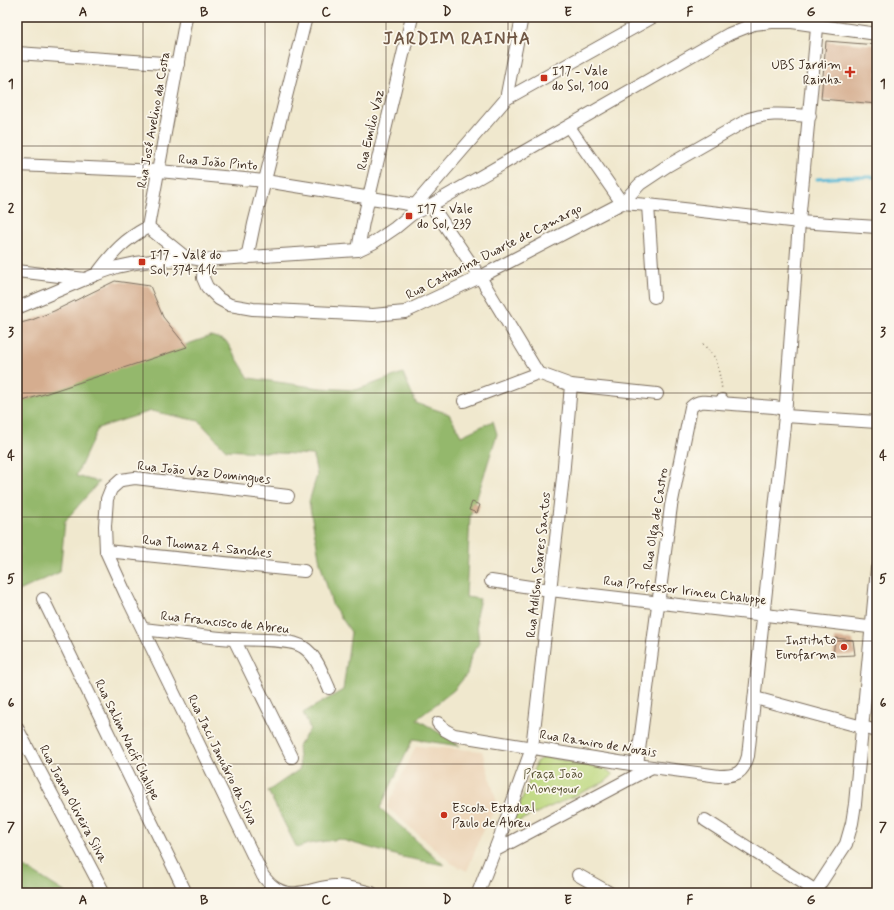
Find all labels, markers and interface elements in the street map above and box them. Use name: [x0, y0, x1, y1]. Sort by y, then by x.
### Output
text: A: [79, 4, 87, 21]
text: B: [200, 4, 209, 21]
text: C: [321, 4, 331, 21]
text: D: [443, 4, 452, 21]
text: E: [564, 4, 572, 21]
text: F: [687, 4, 694, 21]
text: G: [807, 4, 816, 21]
district label: JARDIM RAINHA: [383, 28, 531, 50]
street label: Rua José Avelino da Costa: [134, 50, 174, 190]
place label: UBS Jardim Rainha: [771, 57, 841, 89]
place label: I17 - Vale do Sol, 100: [552, 63, 609, 95]
marker: UBS Jardim Rainha: [844, 66, 856, 78]
marker: I17 - Vale do Sol, 100: [539, 73, 549, 83]
text: 1: [8, 76, 14, 93]
text: 1: [880, 76, 886, 93]
street label: Rua Emilio Vaz: [353, 88, 389, 172]
street label: Rua João Pinto: [178, 151, 258, 175]
text: 2: [8, 200, 15, 217]
street label: Rua Catharina Duarte de Camargo: [403, 200, 585, 304]
text: 2: [880, 200, 887, 217]
place label: I17 - Vale do Sol, 239: [417, 201, 473, 233]
marker: I17 - Vale do Sol, 239: [404, 211, 414, 221]
place label: I17 - Valê do Sol, 374-416: [150, 247, 222, 279]
marker: I17 - Valê do Sol, 374-416: [137, 257, 147, 267]
text: 3: [8, 324, 14, 341]
text: 3: [880, 324, 886, 341]
text: 4: [7, 448, 15, 465]
text: 4: [879, 448, 887, 465]
street label: Rua João Vaz Domingues: [136, 458, 272, 489]
street label: Rua Olga de Castro: [640, 467, 674, 572]
street label: Rua Adilson Soares Santos: [523, 491, 555, 639]
street label: Rua Thomaz A. Sanches: [141, 532, 273, 562]
text: 5: [7, 571, 15, 588]
text: 5: [879, 571, 887, 588]
street label: Rua Professor Irineu Chaluppe: [602, 573, 768, 609]
street label: Rua Francisco de Abreu: [160, 608, 290, 638]
place label: Instituto Eurofarma: [775, 632, 836, 664]
marker: Instituto Eurofarma: [839, 642, 849, 652]
street label: Rua Salim Nacif Chalupe: [90, 677, 164, 803]
street label: Rua Jaci Januário da Silva: [183, 692, 261, 828]
text: 6: [8, 695, 15, 712]
text: 6: [880, 695, 887, 712]
street label: Rua Ramiro de Novais: [538, 726, 658, 762]
street label: Rua Joana Oliveira Silva: [35, 742, 111, 866]
park label: Praça João Moneyour: [523, 766, 583, 798]
place label: Escola Estadual Paulo de Abreu: [452, 800, 535, 832]
marker: Escola Estadual Paulo de Abreu: [439, 810, 449, 820]
text: 7: [7, 819, 15, 836]
text: 7: [879, 819, 887, 836]
text: A: [79, 892, 87, 909]
text: B: [200, 892, 209, 909]
text: C: [321, 892, 331, 909]
text: D: [443, 892, 452, 909]
text: E: [564, 892, 572, 909]
text: F: [687, 892, 694, 909]
text: G: [807, 892, 816, 909]

